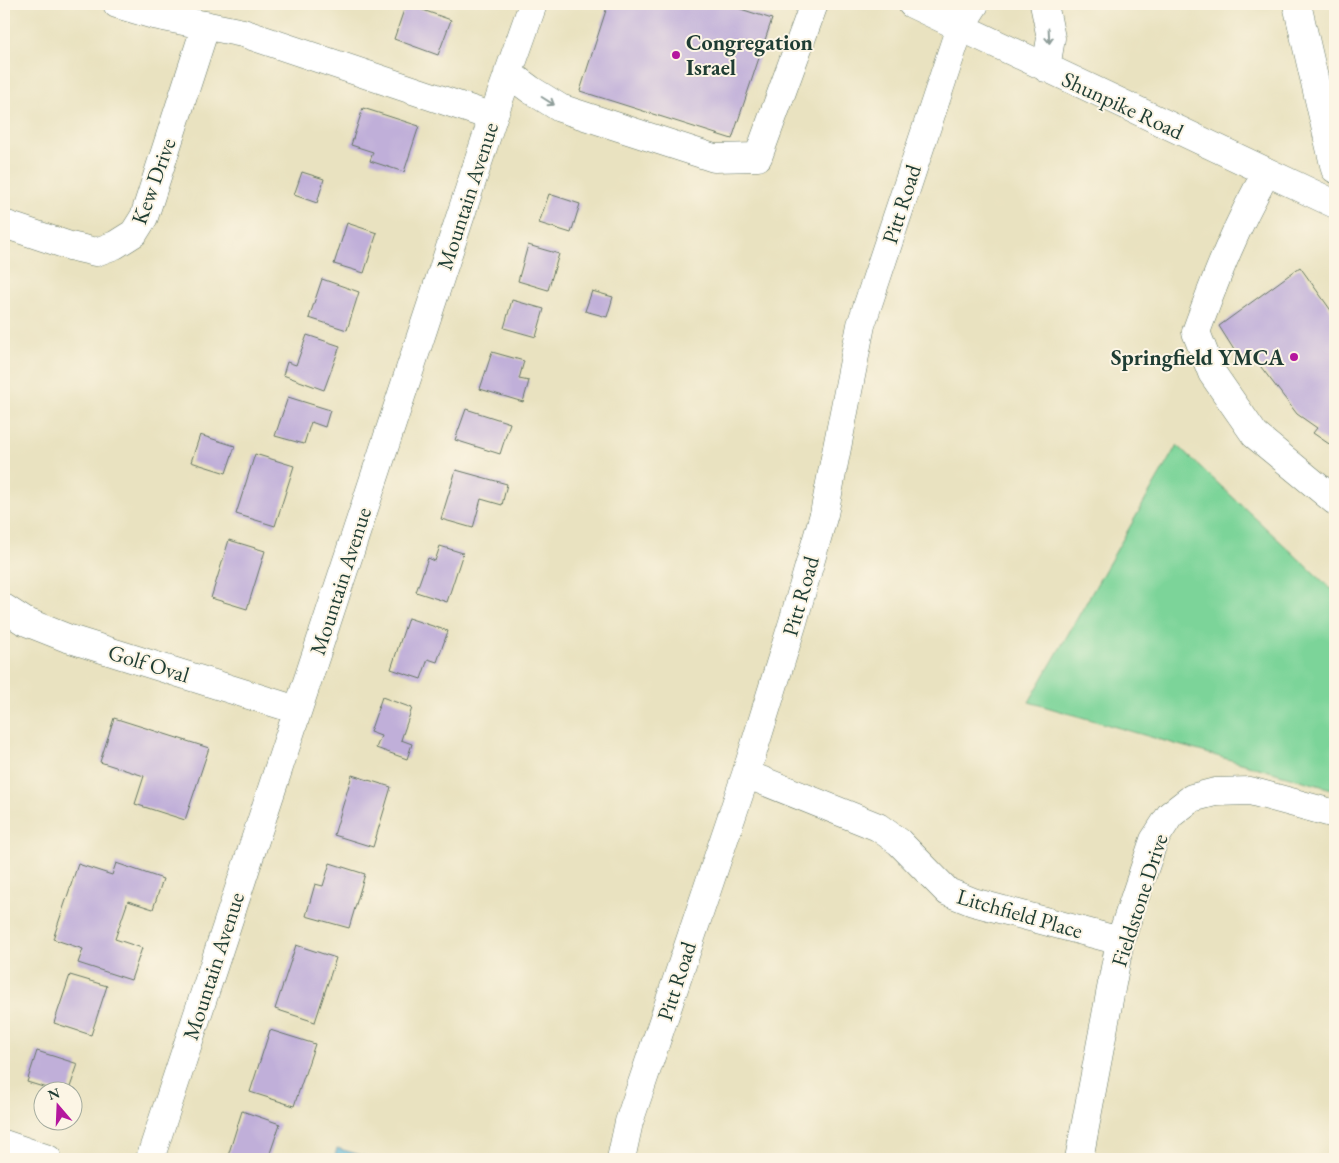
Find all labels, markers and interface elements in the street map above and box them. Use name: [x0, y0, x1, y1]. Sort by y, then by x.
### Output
one-way arrow: [1045, 27, 1054, 43]
place label: Congregation Israel: [686, 28, 814, 82]
marker: Congregation Israel: [670, 49, 682, 61]
street label: Shunpike Road: [1057, 65, 1189, 147]
one-way arrow: [541, 96, 555, 106]
street label: Mountain Avenue: [430, 118, 505, 274]
street label: Kew Drive: [124, 134, 183, 228]
street label: Pitt Road: [875, 160, 928, 248]
place label: Springfield YMCA: [1111, 343, 1284, 372]
marker: Springfield YMCA: [1288, 351, 1300, 363]
street label: Mountain Avenue: [303, 503, 378, 659]
street label: Pitt Road: [775, 552, 826, 639]
street label: Golf Oval: [105, 637, 193, 690]
street label: Fieldstone Drive: [1104, 830, 1175, 970]
street label: Litchfield Place: [954, 882, 1087, 945]
street label: Mountain Avenue: [176, 888, 251, 1044]
street label: Pitt Road: [650, 937, 703, 1025]
north arrow: [32, 1080, 82, 1130]
text: N: [45, 1083, 63, 1104]

